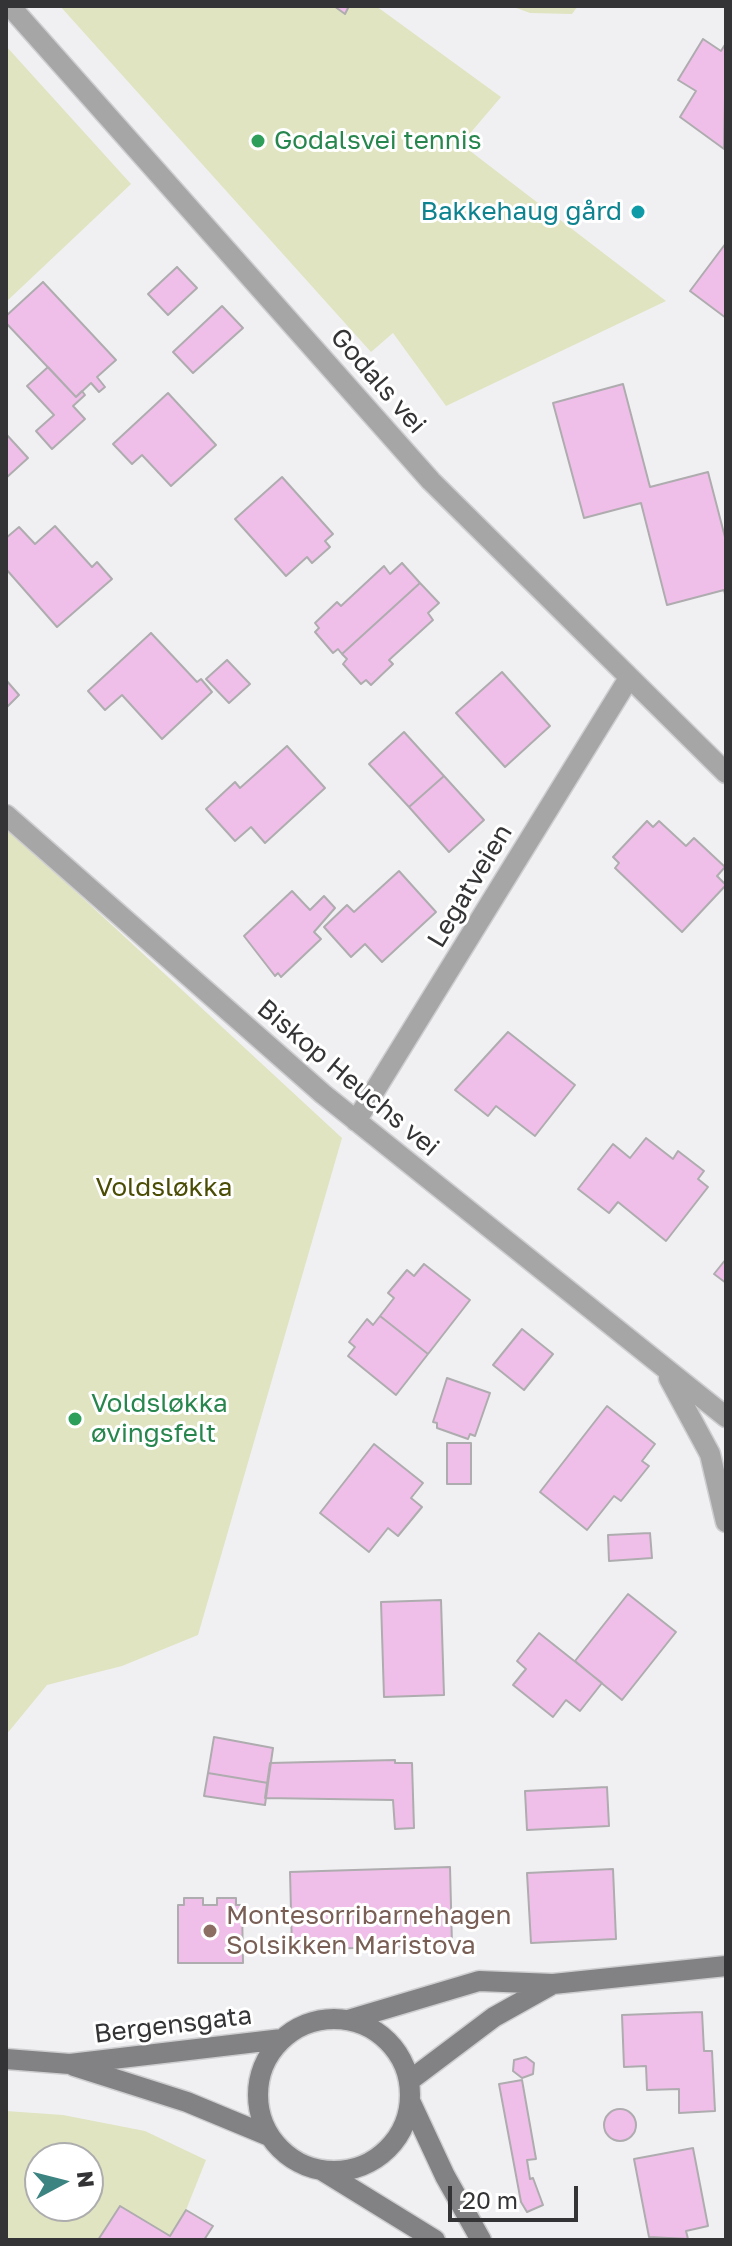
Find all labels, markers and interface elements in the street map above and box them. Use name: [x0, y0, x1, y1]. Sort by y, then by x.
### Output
place label: Godalsvei tennis: [274, 125, 482, 157]
marker: Godalsvei tennis: [249, 132, 267, 150]
place label: Bakkehaug gård: [421, 196, 622, 228]
marker: Bakkehaug gård: [629, 203, 647, 221]
street label: Godals vei: [324, 322, 432, 440]
street label: Legatveien: [421, 819, 519, 953]
street label: Biskop Heuchs vei: [251, 993, 445, 1163]
park label: Voldsløkka: [96, 1172, 232, 1204]
place label: Voldsløkka øvingsfelt: [91, 1388, 228, 1450]
marker: Voldsløkka øvingsfelt: [66, 1410, 84, 1428]
place label: Montesorribarnehagen Solsikken Maristova: [226, 1900, 511, 1962]
marker: Montesorribarnehagen Solsikken Maristova: [201, 1922, 219, 1940]
street label: Bergensgata: [92, 2000, 254, 2050]
north arrow: [24, 2142, 104, 2222]
text: N: [72, 2169, 101, 2189]
scale bar: [452, 2170, 582, 2220]
text: 20 m: [462, 2185, 518, 2214]

